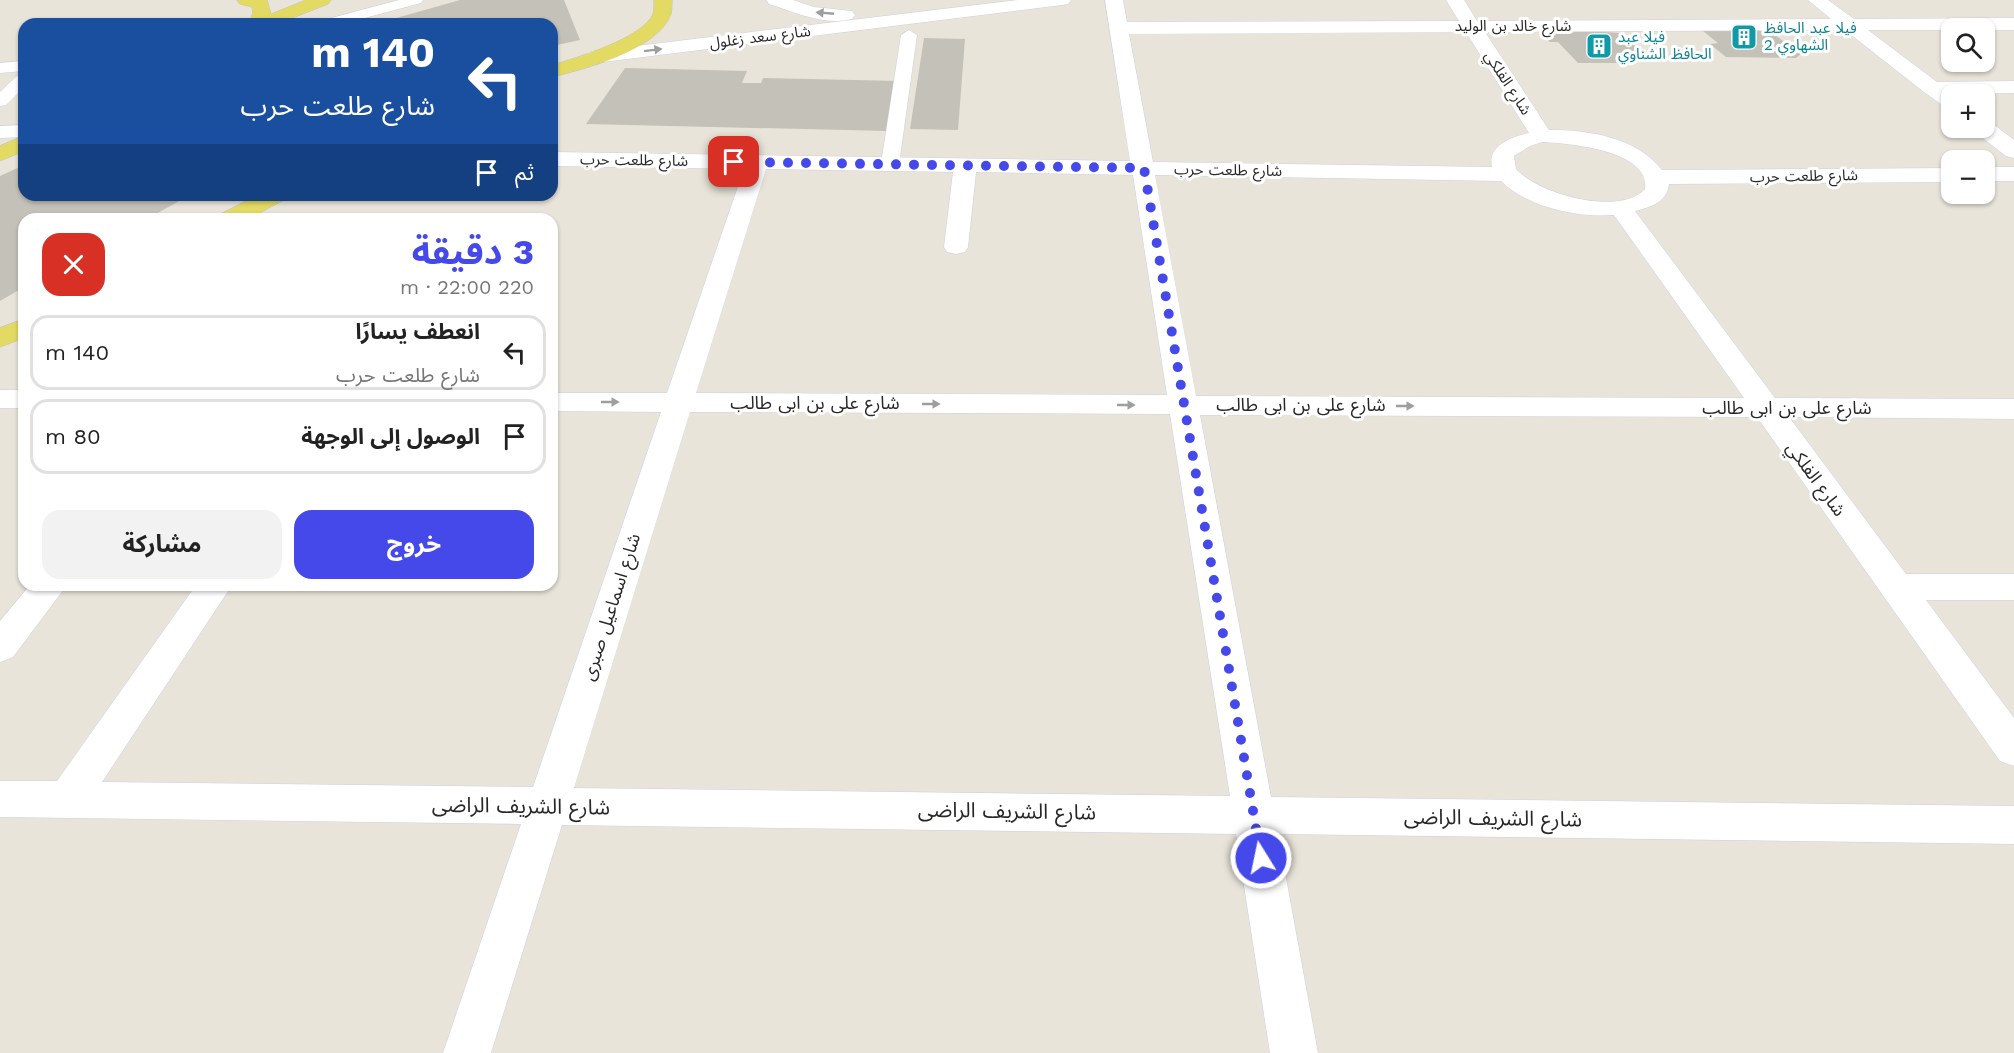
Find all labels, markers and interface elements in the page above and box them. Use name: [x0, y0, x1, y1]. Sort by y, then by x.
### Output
one-way arrow: [816, 8, 835, 18]
street label: شارع خالد بن الوليد: [1455, 17, 1572, 38]
map controls: [1941, 18, 1995, 204]
button: search: [1941, 18, 1995, 72]
place label: فيلا عبد الحافظ الشهاوي 2: [1764, 19, 1857, 56]
street label: شارع سعد زغلول: [708, 22, 812, 55]
building icon: فيلا عبد الحافظ الشهاوي 2: [1729, 22, 1759, 52]
text: 140 m: [311, 28, 435, 77]
place label: فيلا عبد الحافظ الشناوي: [1618, 28, 1712, 65]
building icon: فيلا عبد الحافظ الشناوي: [1584, 31, 1614, 61]
icon: left: [456, 42, 534, 120]
one-way arrow: [643, 46, 662, 55]
street label: شارع الفلكي: [1478, 48, 1535, 120]
button: +: [1941, 84, 1995, 138]
text: شارع طلعت حرب: [241, 90, 435, 122]
pin: [708, 136, 759, 187]
icon: arrive: [717, 145, 750, 178]
street label: شارع طلعت حرب: [580, 150, 688, 173]
button: −: [1941, 150, 1995, 204]
icon: arrive: [470, 156, 503, 189]
text: ثم: [515, 160, 534, 185]
street label: شارع طلعت حرب: [1174, 160, 1282, 183]
street label: شارع طلعت حرب: [1750, 166, 1858, 189]
text: 3 دقيقة: [412, 231, 534, 273]
button: close: [42, 233, 105, 296]
text: 220 m · 22:00: [400, 275, 534, 299]
text: انعطف يسارًا: [356, 319, 480, 344]
icon: left: [498, 336, 531, 369]
text: 140 m: [45, 340, 109, 365]
text: شارع طلعت حرب: [336, 363, 480, 387]
street label: شارع على بن ابى طالب: [730, 392, 900, 417]
street label: شارع على بن ابى طالب: [1216, 394, 1386, 419]
one-way arrow: [601, 397, 620, 407]
street label: شارع على بن ابى طالب: [1702, 397, 1872, 422]
one-way arrow: [922, 399, 941, 409]
one-way arrow: [1117, 400, 1136, 409]
one-way arrow: [1396, 401, 1415, 411]
icon: arrive: [498, 420, 531, 453]
text: 80 m: [45, 424, 101, 449]
text: الوصول إلى الوجهة: [301, 424, 480, 449]
street label: شارع الفلكي: [1779, 437, 1850, 522]
button: مشاركة: [42, 510, 282, 579]
button: خروج: [294, 510, 534, 579]
street label: شارع اسماعيل صبرى: [577, 531, 648, 684]
street label: شارع الشريف الراضى: [432, 791, 610, 823]
street label: شارع الشريف الراضى: [918, 796, 1096, 828]
street label: شارع الشريف الراضى: [1404, 803, 1582, 835]
position arrow: [1229, 826, 1293, 890]

